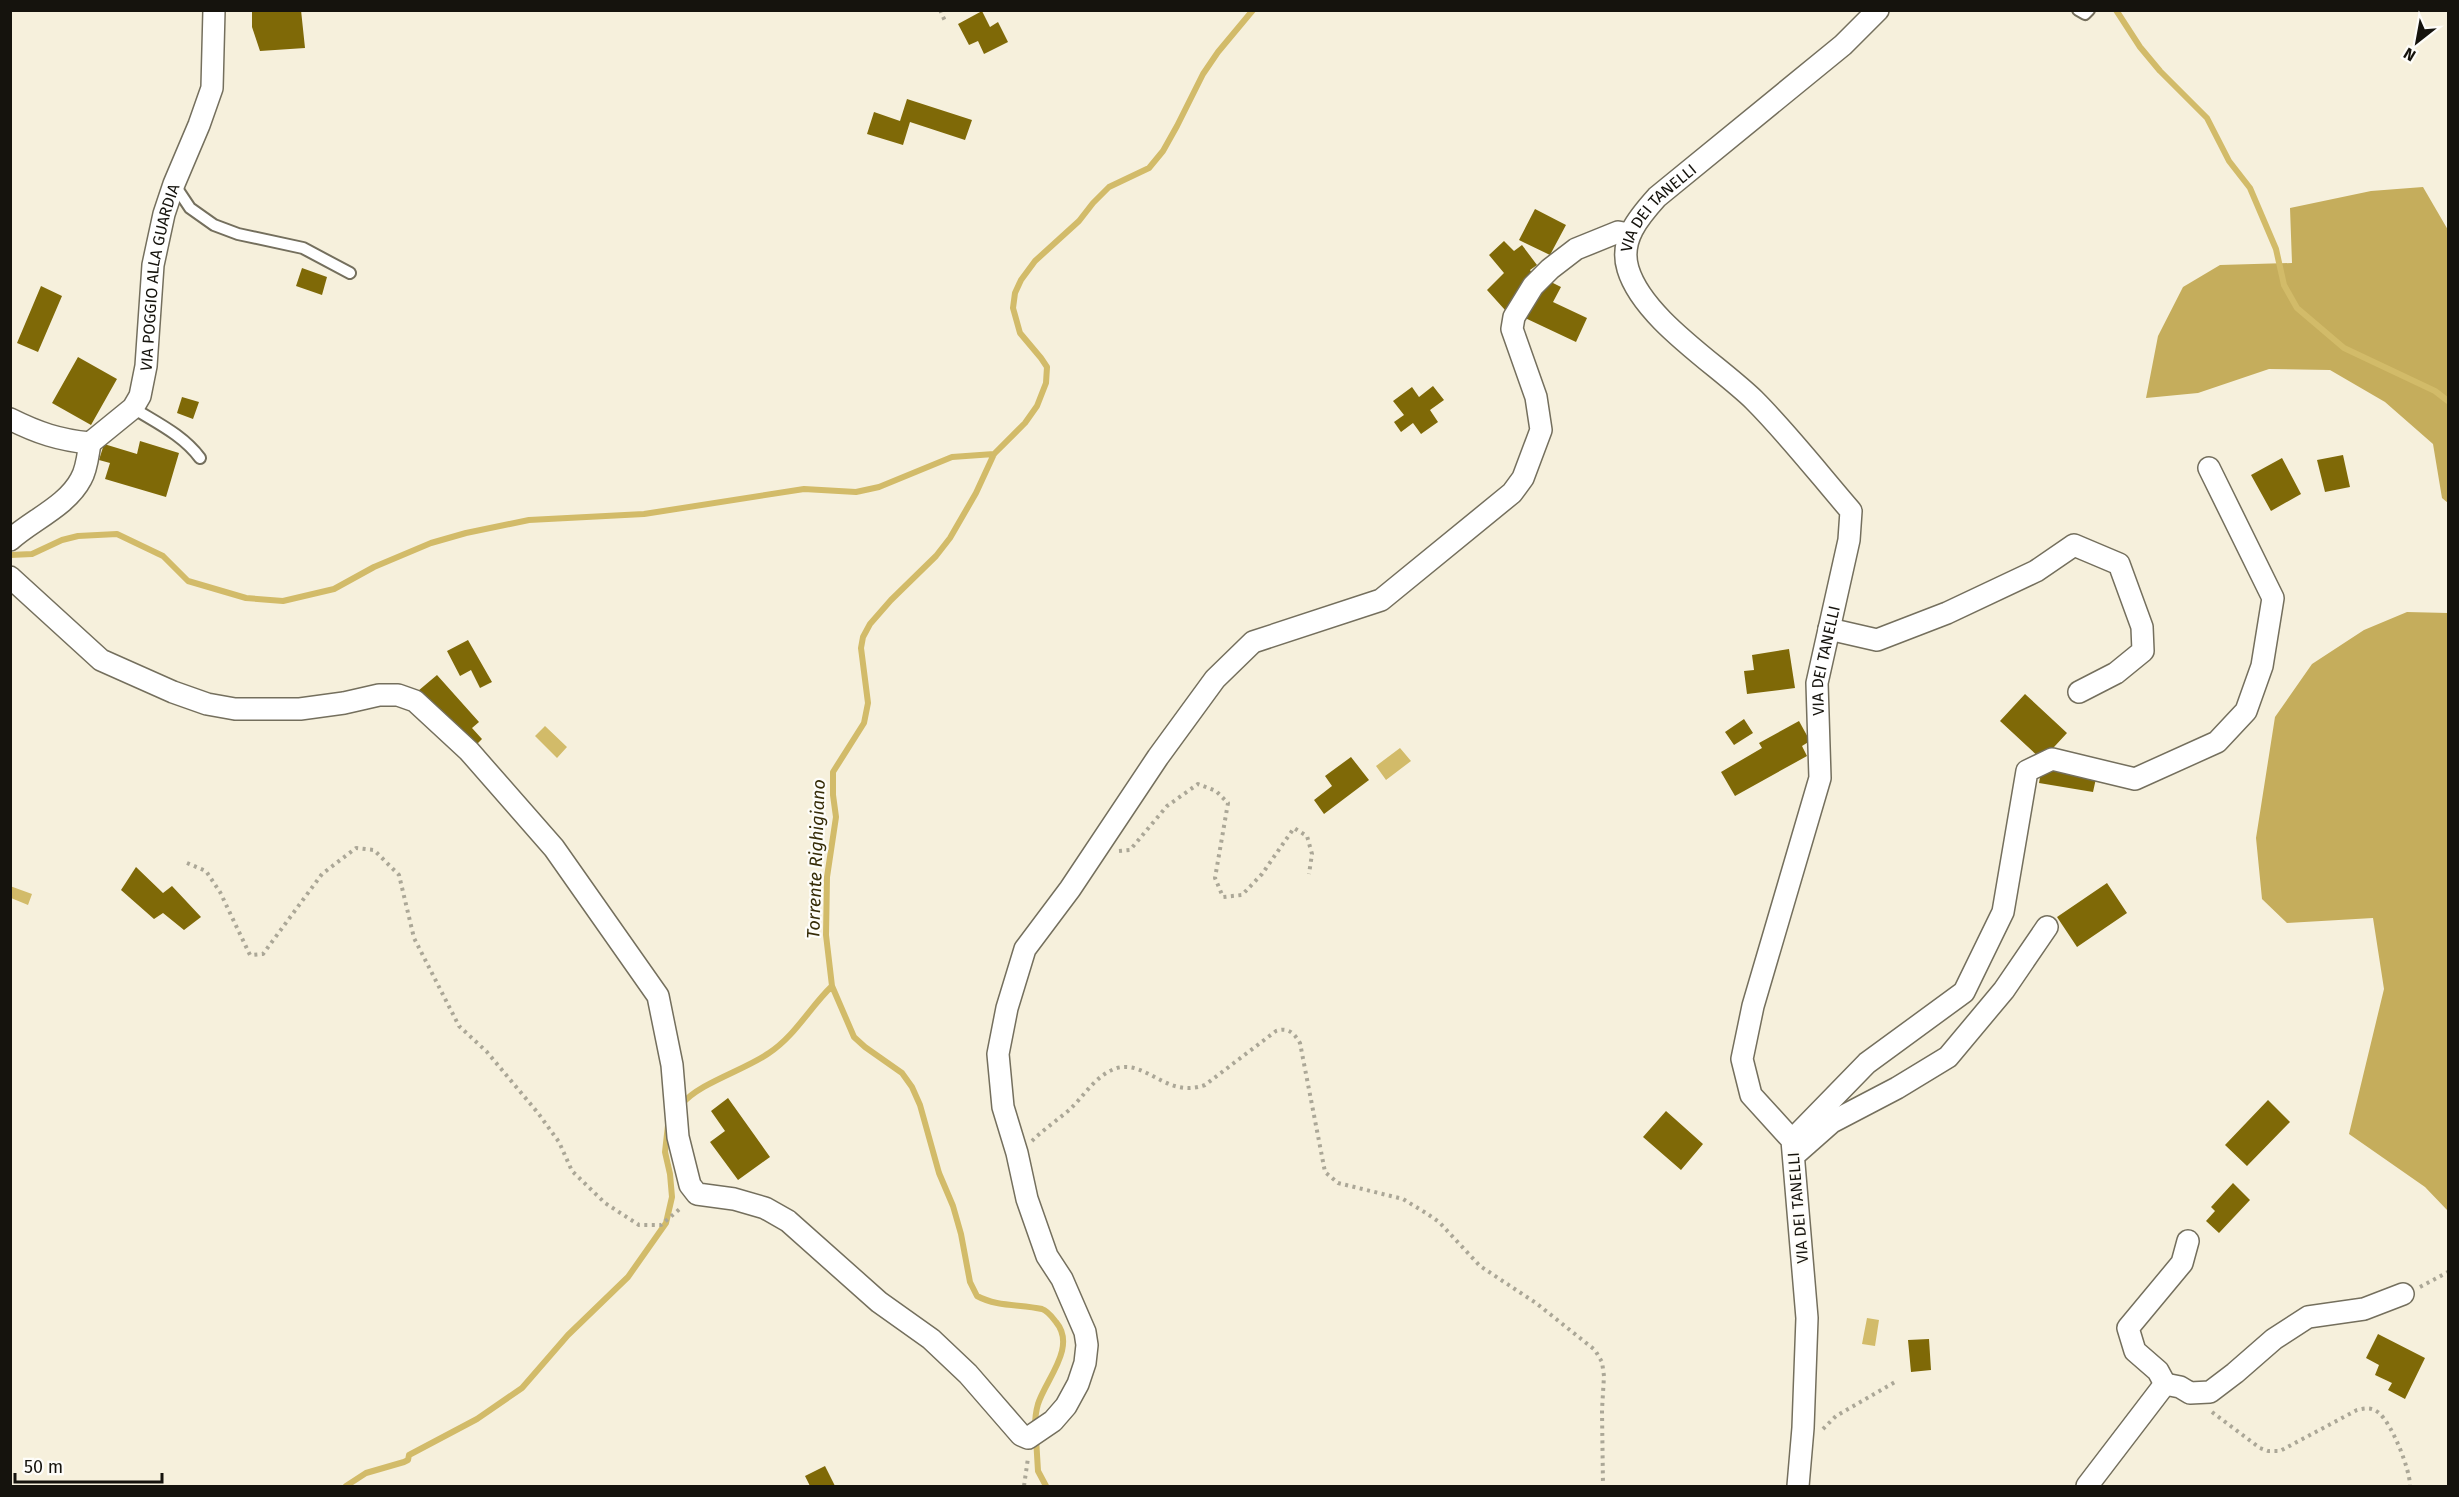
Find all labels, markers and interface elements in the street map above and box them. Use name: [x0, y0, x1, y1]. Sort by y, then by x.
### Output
north arrow: [2387, 12, 2447, 72]
text: N: [2400, 44, 2419, 65]
street label: VIA DEI TANELLI: [1616, 160, 1700, 253]
street label: VIA POGGIO ALLA GUARDIA: [136, 180, 183, 373]
street label: VIA DEI TANELLI: [1807, 604, 1844, 716]
water label: Torrente Righigiano: [802, 779, 830, 939]
street label: VIA DEI TANELLI: [1784, 1152, 1812, 1264]
scale bar: [15, 1446, 162, 1484]
text: 50 m: [24, 1456, 63, 1478]

